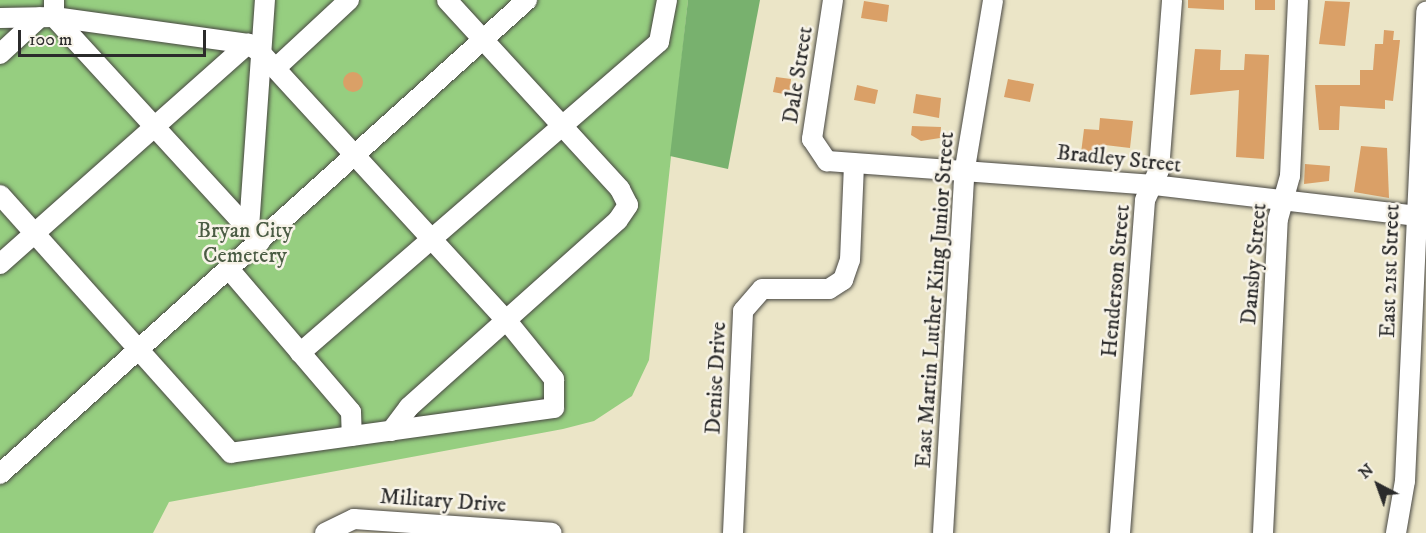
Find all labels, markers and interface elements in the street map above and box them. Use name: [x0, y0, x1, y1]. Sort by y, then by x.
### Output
scale bar: [21, 18, 208, 56]
street label: Dale Street: [777, 24, 819, 126]
text: 100 m: [29, 29, 72, 51]
street label: East Martin Luther King Junior Street: [910, 131, 960, 469]
street label: Bradley Street: [1055, 139, 1183, 179]
street label: Dansby Street: [1236, 202, 1272, 326]
street label: Henderson Street: [1096, 204, 1136, 358]
street label: East 21st Street: [1374, 204, 1406, 338]
park label: Bryan City Cemetery: [197, 217, 293, 268]
street label: Denise Drive: [700, 321, 732, 435]
north arrow: [1348, 455, 1408, 515]
text: N: [1355, 460, 1378, 483]
street label: Military Drive: [379, 483, 507, 519]

